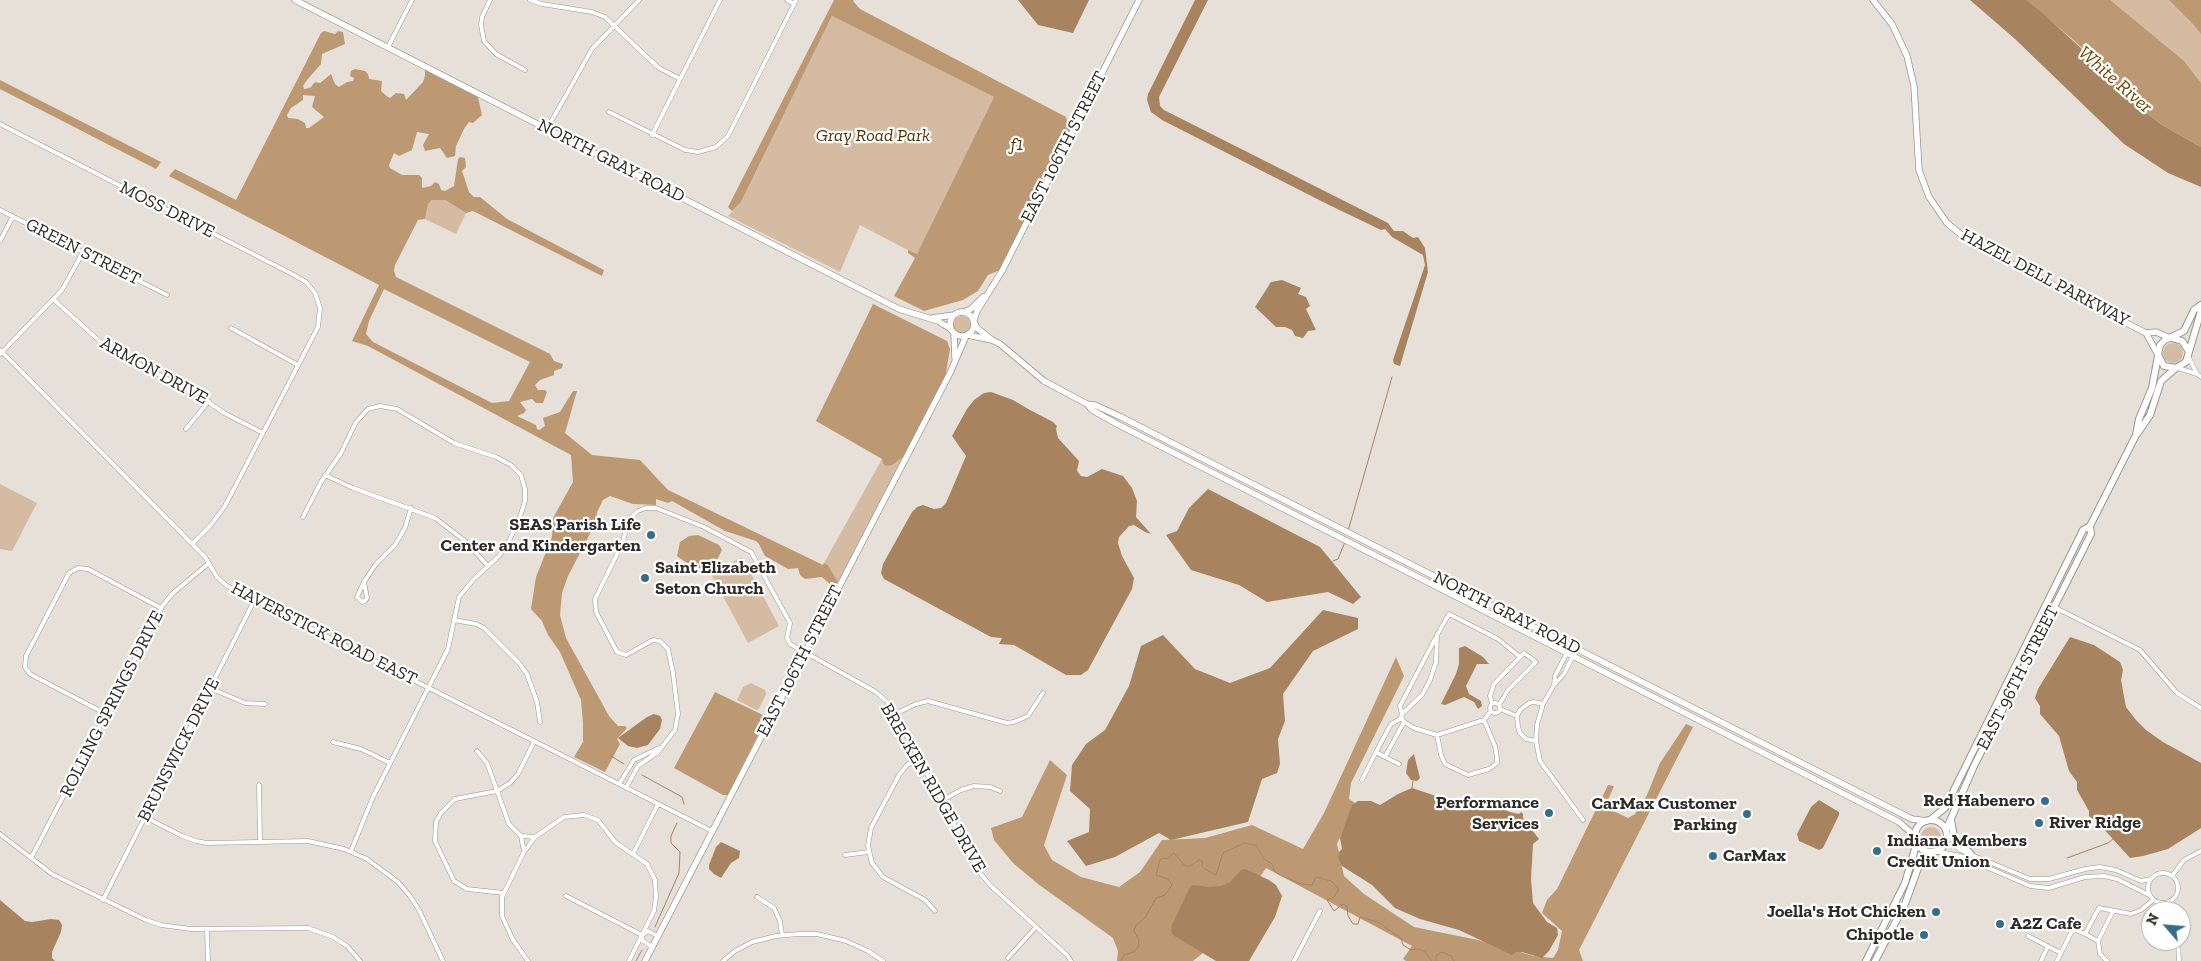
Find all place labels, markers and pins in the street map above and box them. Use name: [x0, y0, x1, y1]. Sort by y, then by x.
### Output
place label: SEAS Parish Life Center and Kindergarten: [441, 514, 641, 556]
marker: SEAS Parish Life Center and Kindergarten: [645, 529, 657, 541]
place label: Saint Elizabeth Seton Church: [655, 557, 776, 600]
marker: Saint Elizabeth Seton Church: [639, 572, 651, 584]
place label: Red Habenero: [1923, 790, 2035, 812]
place label: Performance Services: [1436, 792, 1539, 834]
place label: CarMax Customer Parking: [1591, 793, 1737, 836]
marker: Red Habenero: [2039, 795, 2051, 807]
marker: Performance Services: [1543, 807, 1555, 819]
marker: CarMax Customer Parking: [1741, 808, 1753, 820]
place label: River Ridge: [2049, 812, 2141, 834]
marker: River Ridge: [2033, 817, 2045, 829]
place label: Indiana Members Credit Union: [1887, 830, 2027, 872]
place label: CarMax: [1723, 845, 1786, 867]
marker: Indiana Members Credit Union: [1871, 845, 1883, 857]
marker: CarMax: [1707, 850, 1719, 862]
place label: Joella's Hot Chicken: [1767, 901, 1926, 923]
marker: Joella's Hot Chicken: [1930, 906, 1942, 918]
place label: A2Z Cafe: [2010, 913, 2081, 935]
marker: A2Z Cafe: [1994, 918, 2006, 930]
place label: Chipotle: [1846, 924, 1914, 946]
marker: Chipotle: [1918, 929, 1930, 941]

